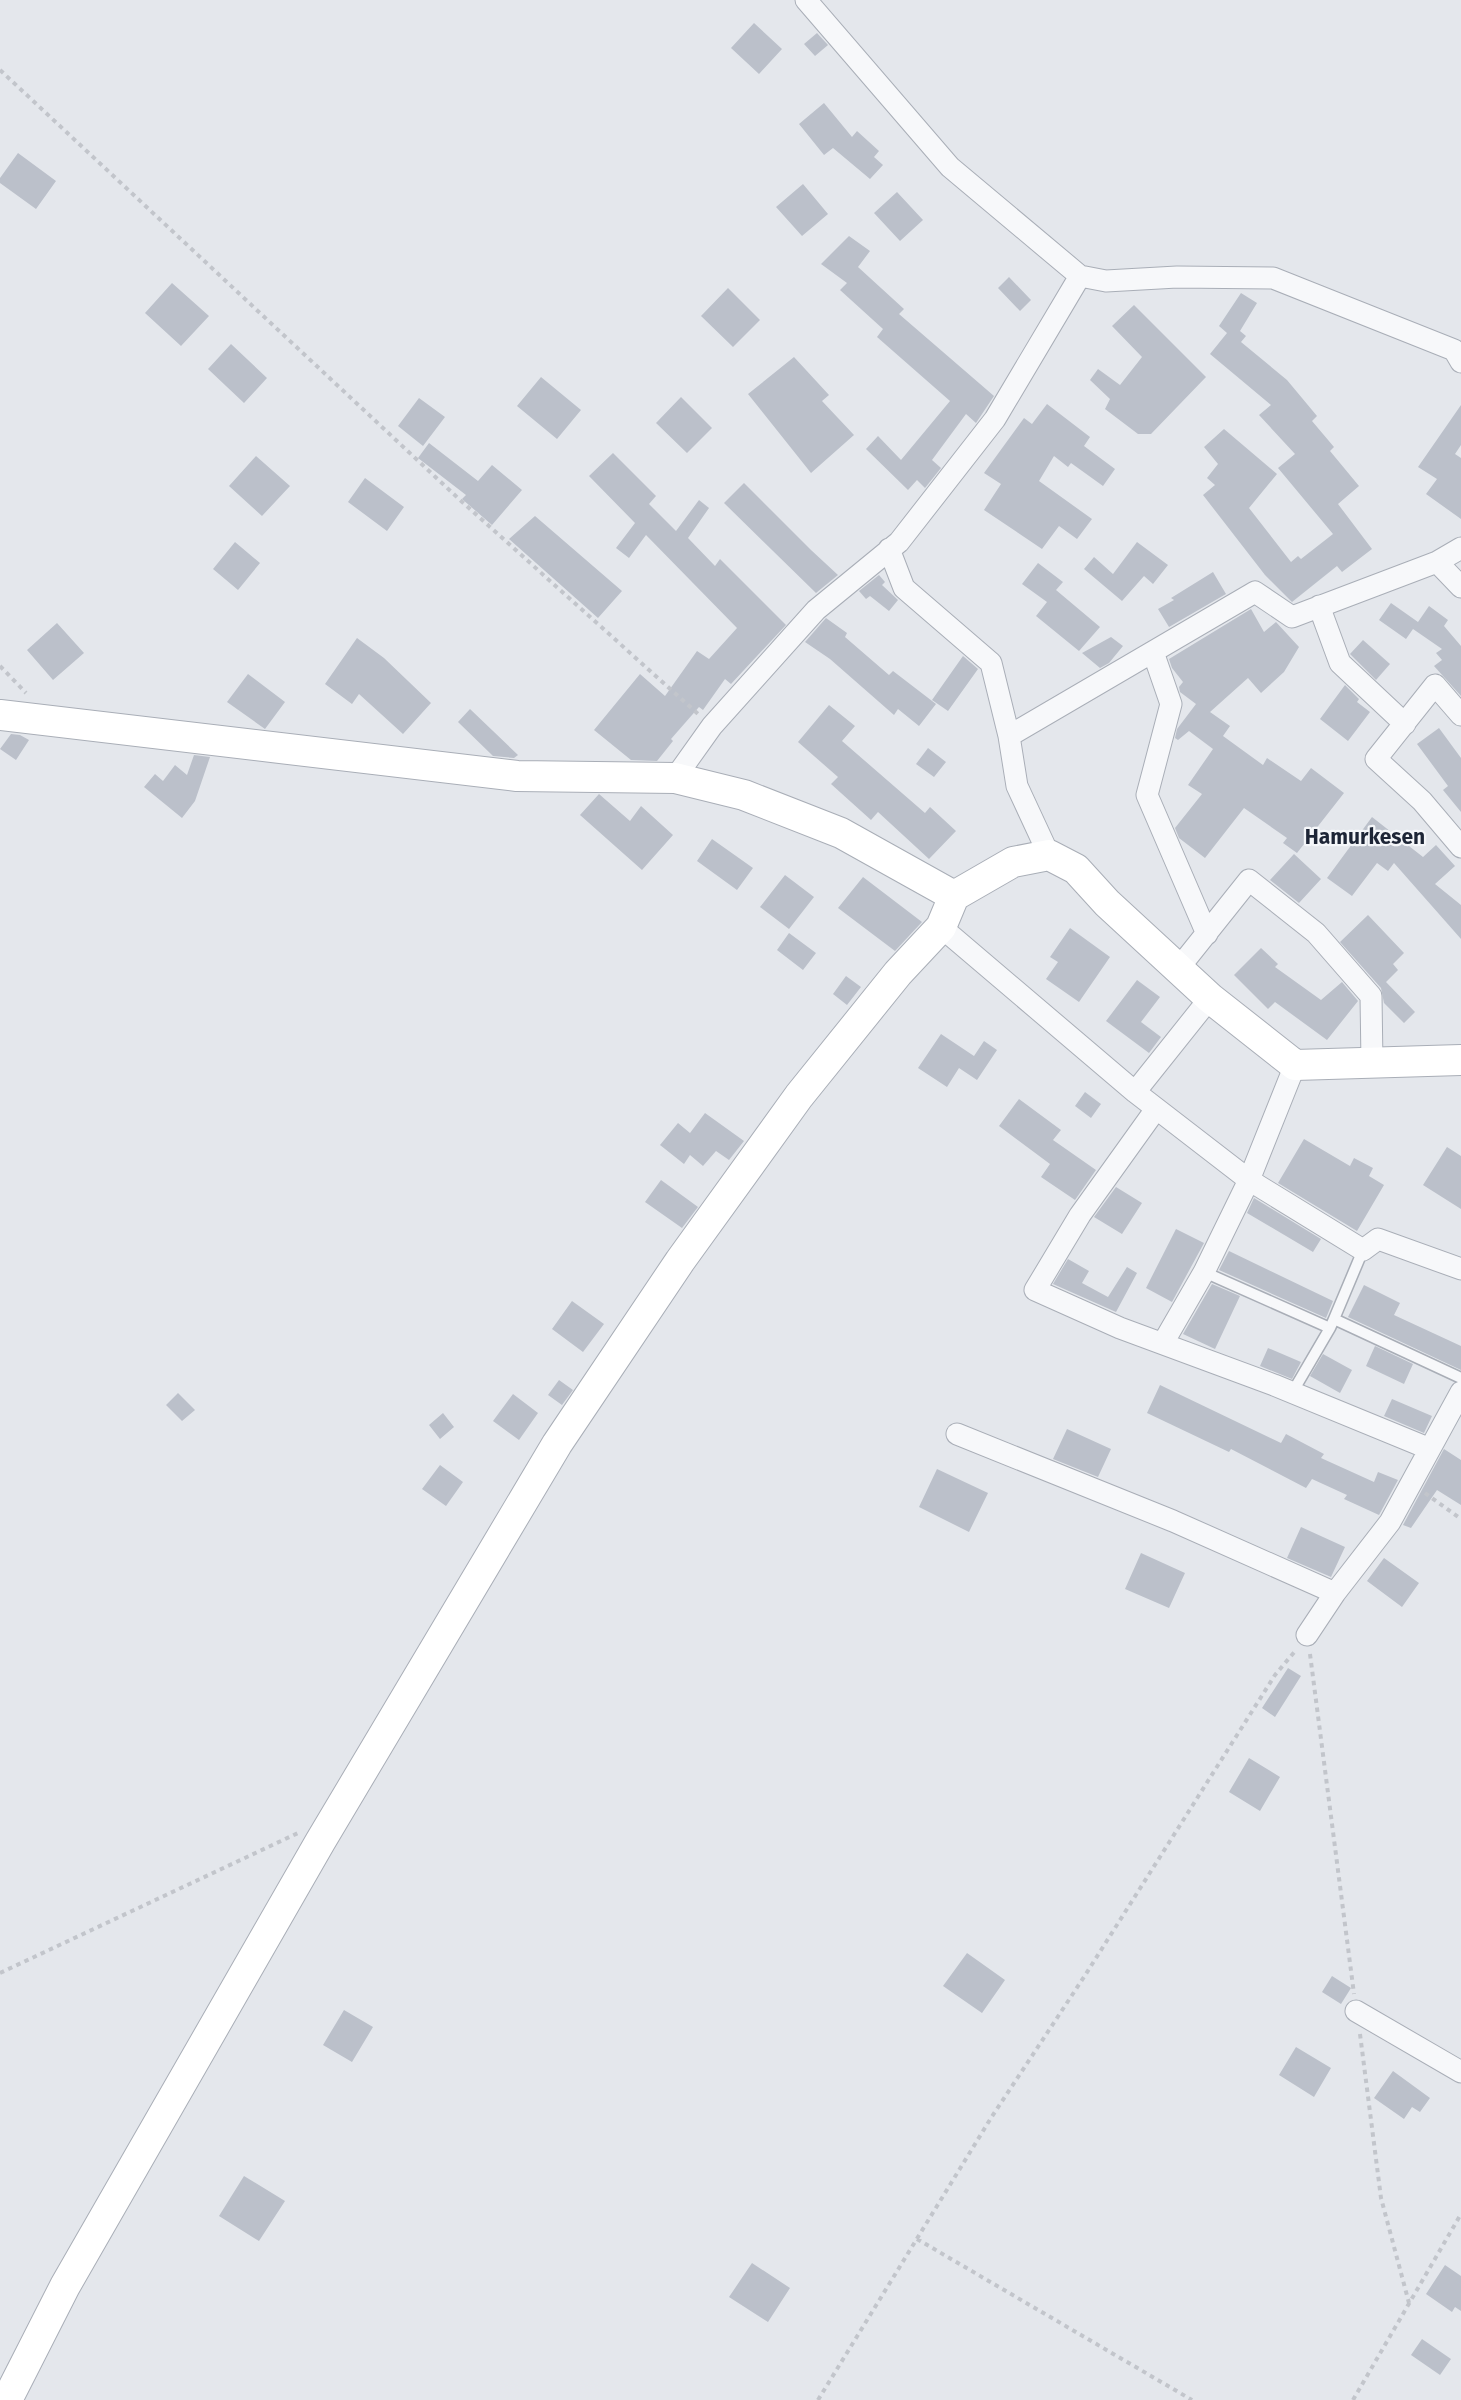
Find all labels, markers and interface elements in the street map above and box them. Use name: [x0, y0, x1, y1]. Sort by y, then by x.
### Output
district label: Hamurkesen: [1305, 824, 1425, 850]

